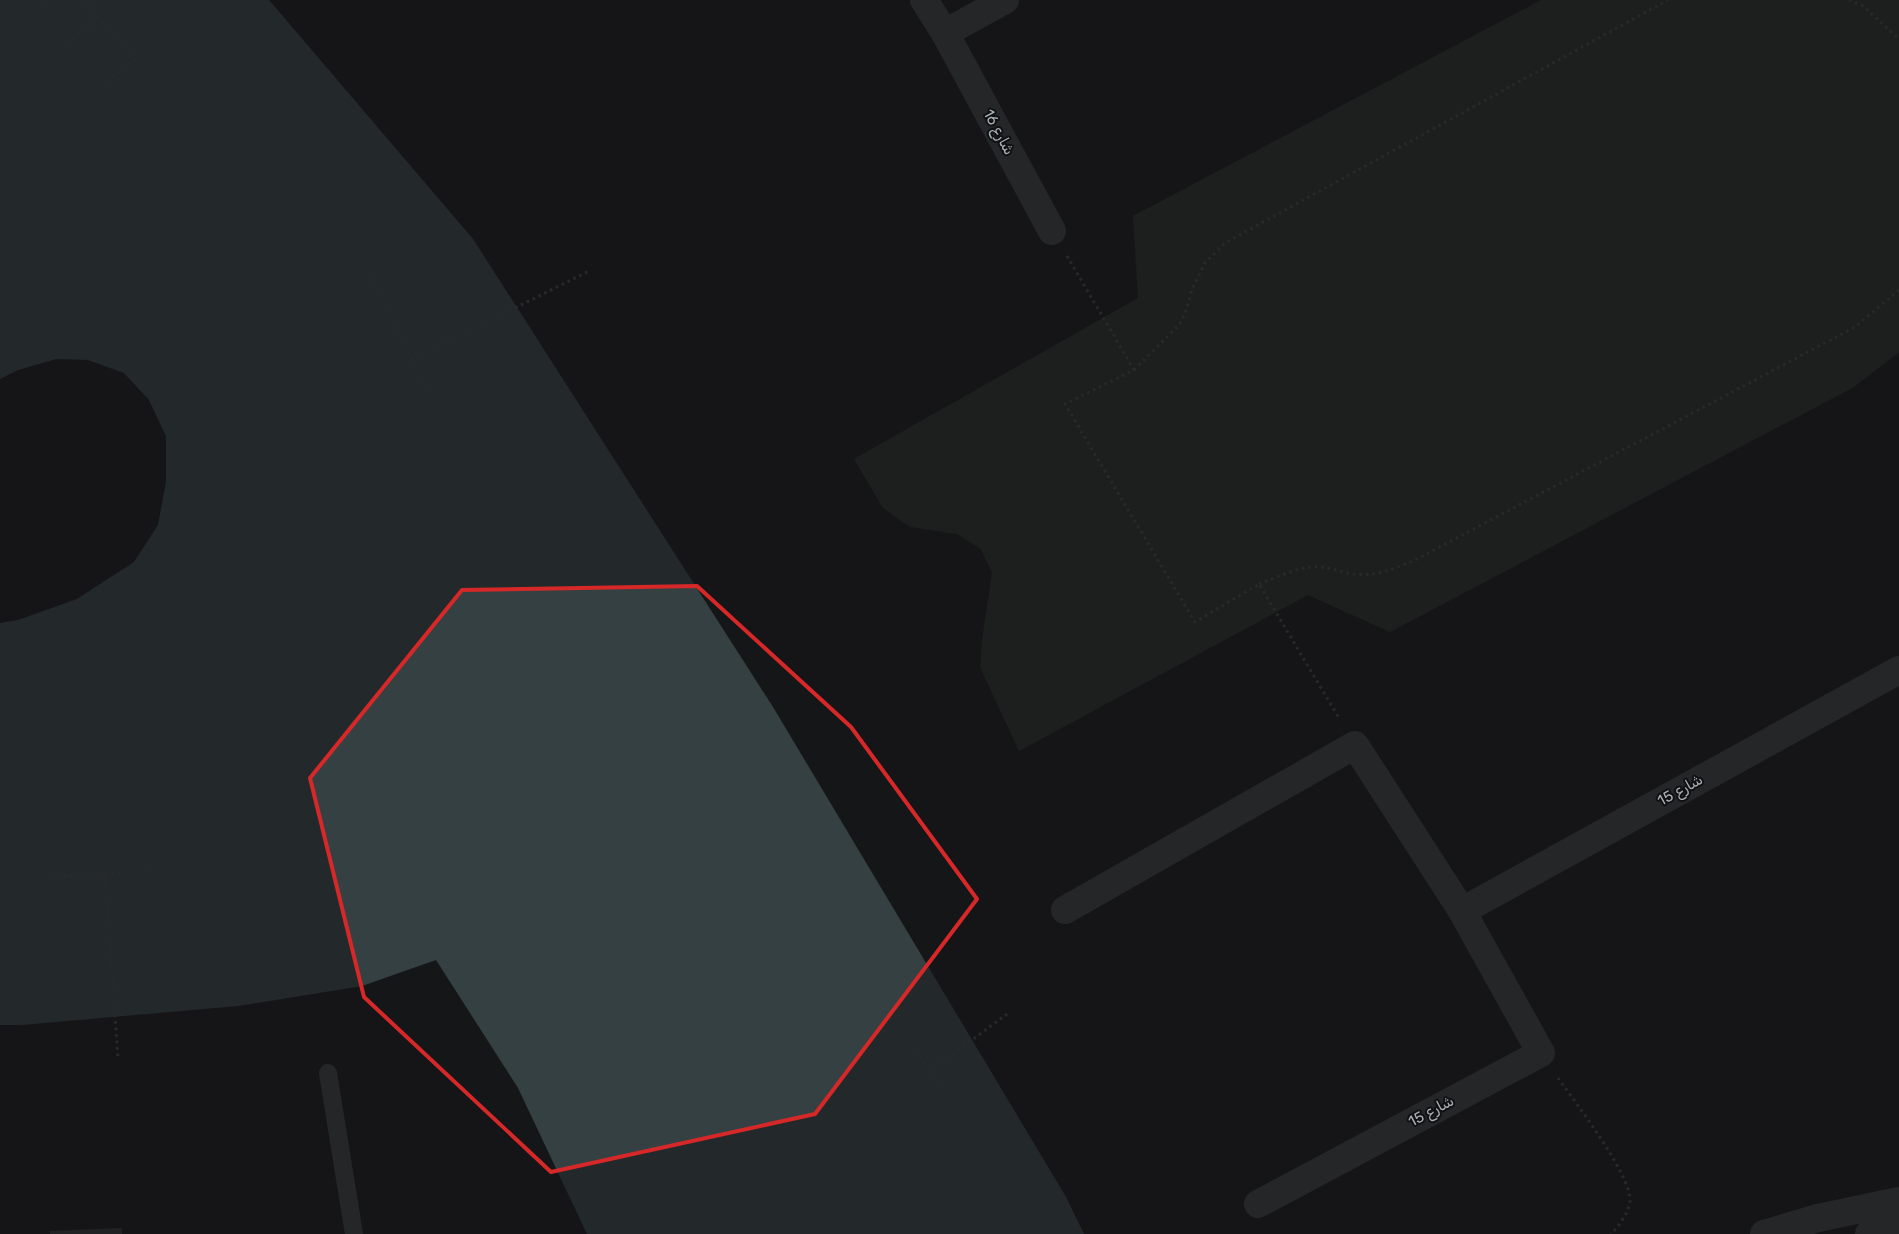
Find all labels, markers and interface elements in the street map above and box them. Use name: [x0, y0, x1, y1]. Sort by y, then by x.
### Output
street label: شارع 16: [978, 106, 1018, 159]
street label: شارع 15: [1654, 770, 1707, 811]
street label: شارع 15: [1405, 1092, 1458, 1132]

